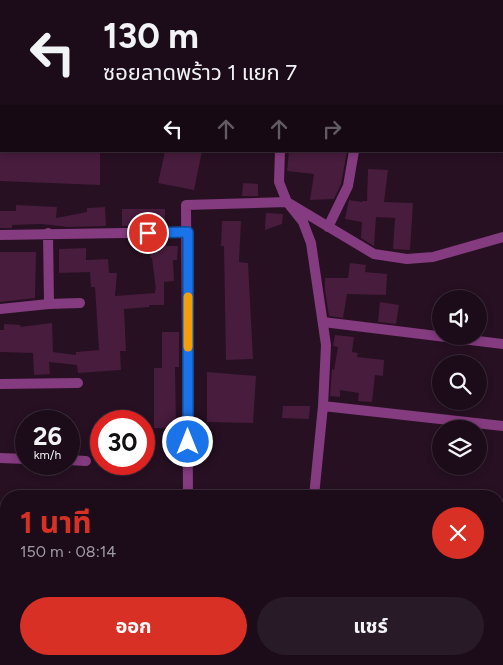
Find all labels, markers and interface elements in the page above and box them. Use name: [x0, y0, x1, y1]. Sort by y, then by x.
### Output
text: 130 m: [103, 15, 199, 57]
icon: left: [20, 20, 85, 85]
text: ซอยลาดพร้าว 1 แยก 7: [103, 59, 297, 86]
icon: left: [159, 115, 187, 143]
icon: ahead: [212, 115, 240, 143]
icon: ahead: [265, 115, 293, 143]
icon: right: [318, 115, 346, 143]
pin: [127, 212, 169, 254]
icon: arrive: [134, 219, 162, 247]
map controls: [432, 290, 487, 475]
button: sound: [432, 290, 487, 345]
button: search: [432, 355, 487, 410]
speed limit sign: 30: [90, 410, 155, 475]
position arrow: [161, 415, 213, 467]
button: layers: [432, 420, 487, 475]
text: 26: [33, 421, 62, 451]
text: km/h: [34, 448, 61, 462]
text: 1 นาที: [20, 504, 92, 541]
button: close: [432, 507, 484, 559]
text: 150 m · 08:14: [20, 542, 116, 561]
button: ออก: [20, 597, 247, 655]
button: แชร์: [257, 597, 484, 655]

